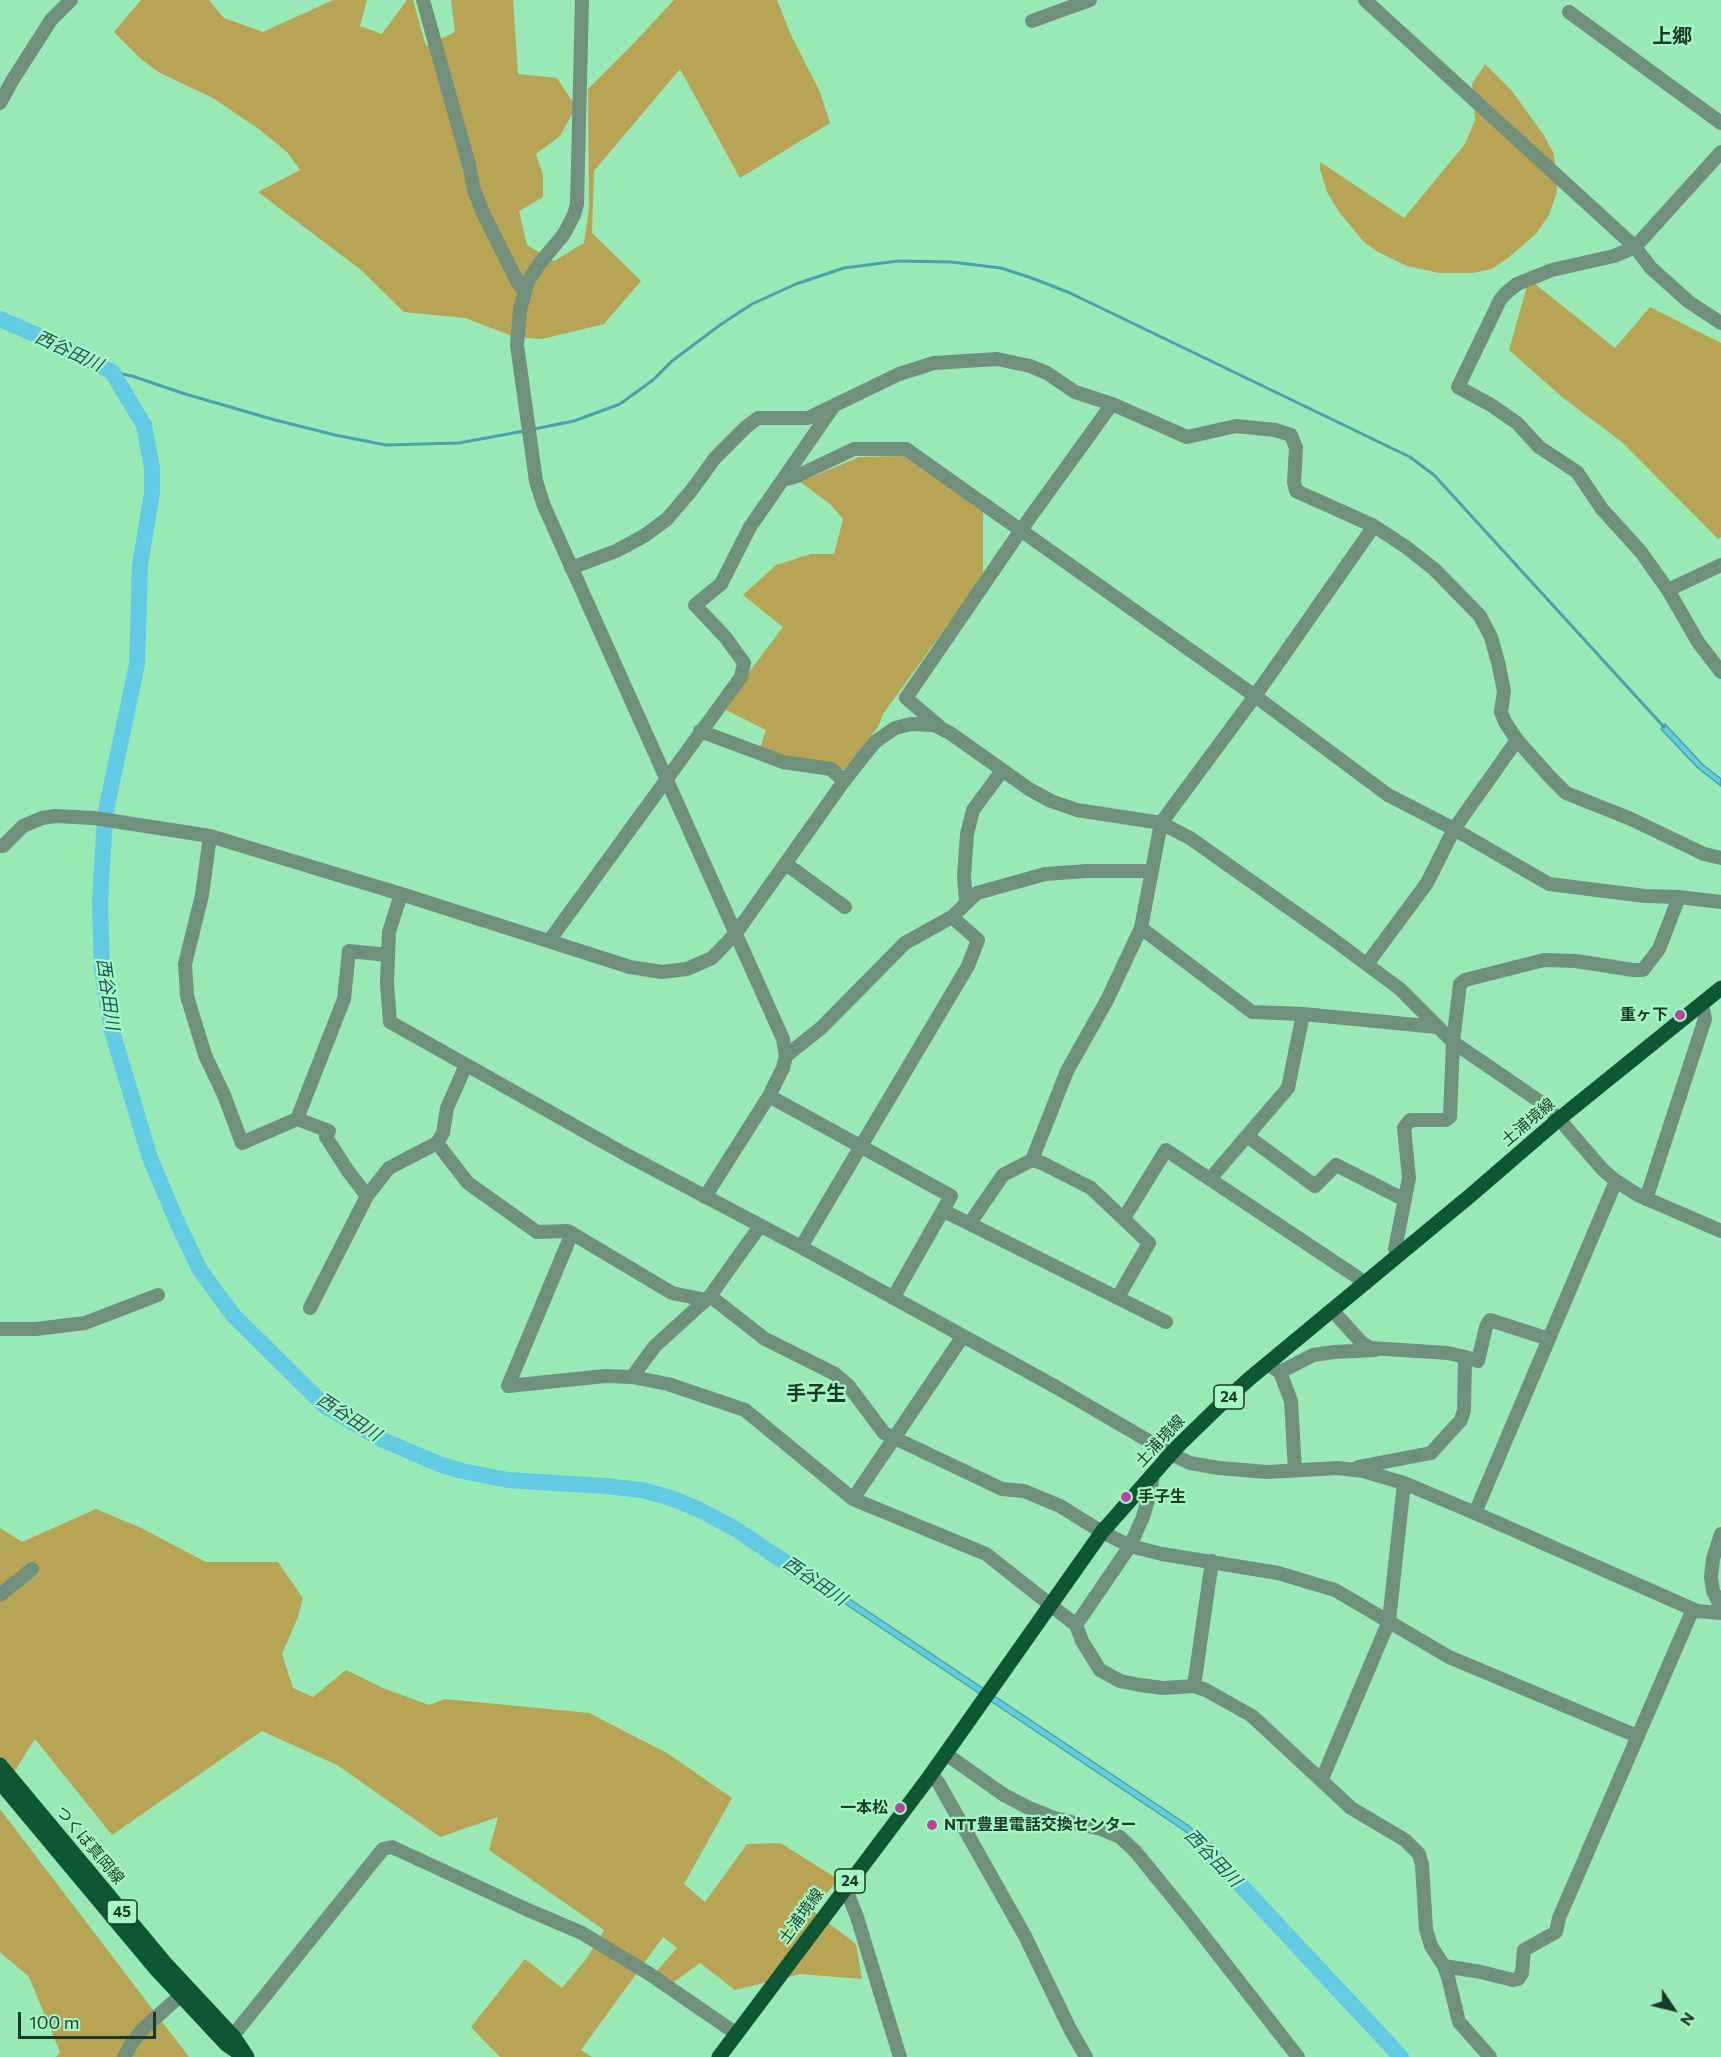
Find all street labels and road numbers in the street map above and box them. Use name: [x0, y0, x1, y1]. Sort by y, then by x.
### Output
street label: 土浦境線: [1497, 1094, 1559, 1150]
road number: 24: [1214, 1385, 1244, 1409]
street label: 土浦境線: [1131, 1411, 1189, 1471]
street label: つくば真岡線: [52, 1802, 128, 1888]
road number: 24: [835, 1869, 865, 1893]
street label: 土浦境線: [774, 1884, 828, 1948]
road number: 45: [107, 1900, 137, 1924]

